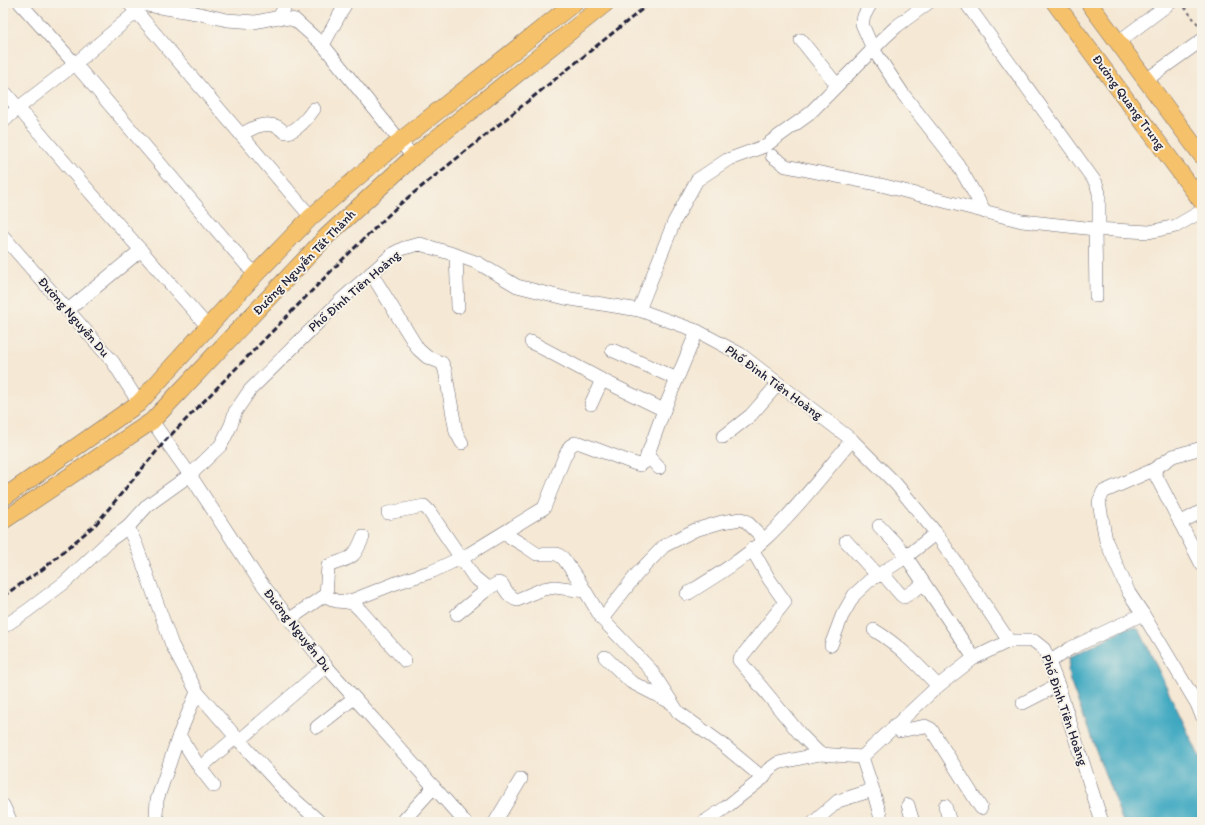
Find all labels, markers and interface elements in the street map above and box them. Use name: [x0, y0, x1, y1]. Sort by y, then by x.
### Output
street label: Đường Quang Trung: [1090, 52, 1169, 153]
street label: Đường Nguyễn Tất Thành: [250, 206, 358, 318]
street label: Phố Đinh Tiên Hoàng: [305, 247, 403, 335]
street label: Đường Nguyễn Du: [35, 274, 113, 360]
street label: Phố Đinh Tiên Hoàng: [722, 342, 826, 423]
street label: Đường Nguyễn Du: [261, 586, 335, 674]
street label: Phố Đinh Tiên Hoàng: [1039, 652, 1091, 768]

